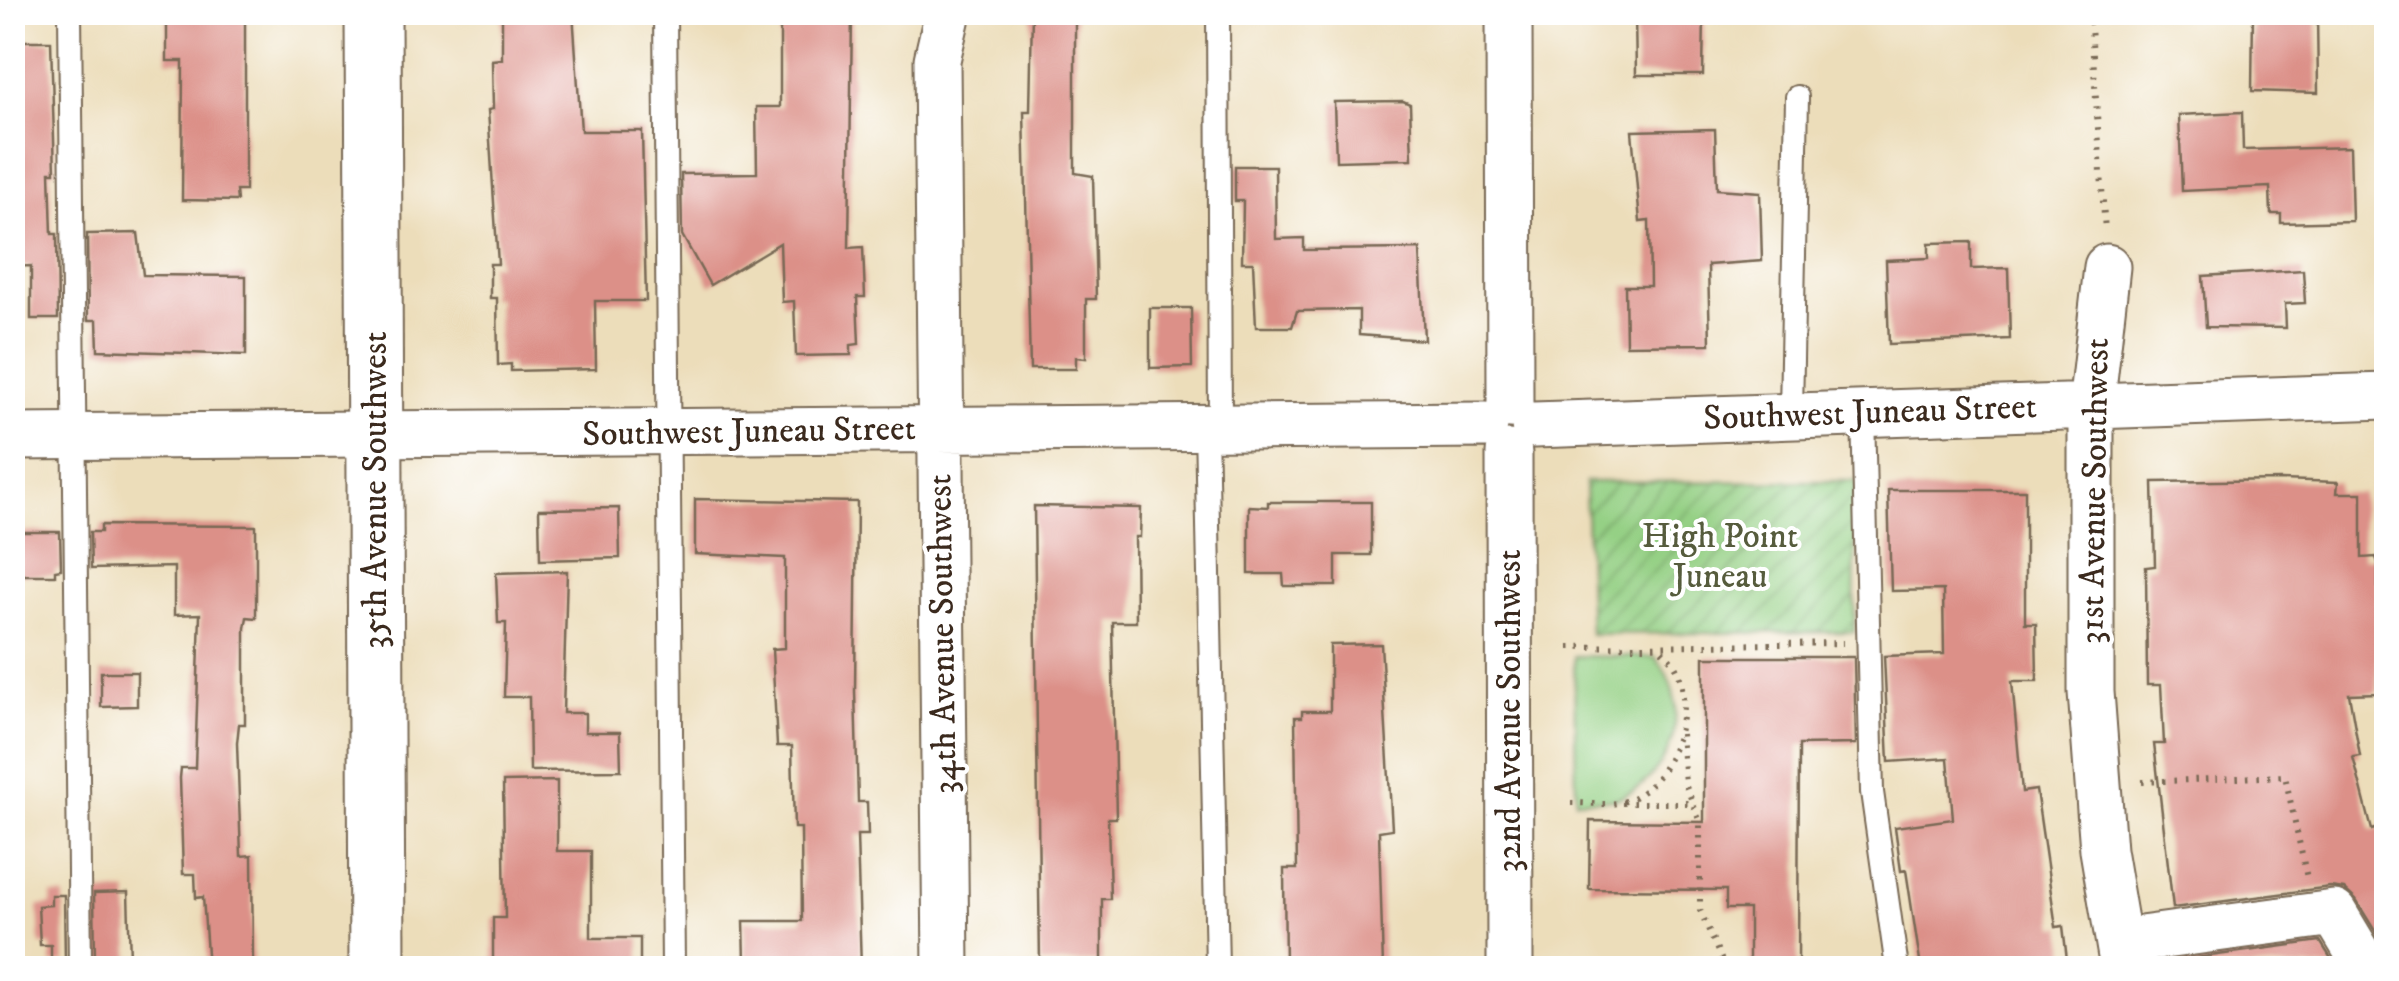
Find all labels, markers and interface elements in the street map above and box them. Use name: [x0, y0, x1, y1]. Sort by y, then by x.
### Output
street label: 35th Avenue Southwest: [354, 331, 398, 649]
street label: 31st Avenue Southwest: [2070, 338, 2120, 644]
street label: Southwest Juneau Street: [1702, 385, 2038, 441]
street label: Southwest Juneau Street: [582, 407, 916, 457]
street label: 34th Avenue Southwest: [918, 474, 968, 794]
park label: High Point Juneau: [1642, 515, 1798, 599]
street label: 32nd Avenue Southwest: [1488, 549, 1532, 873]

